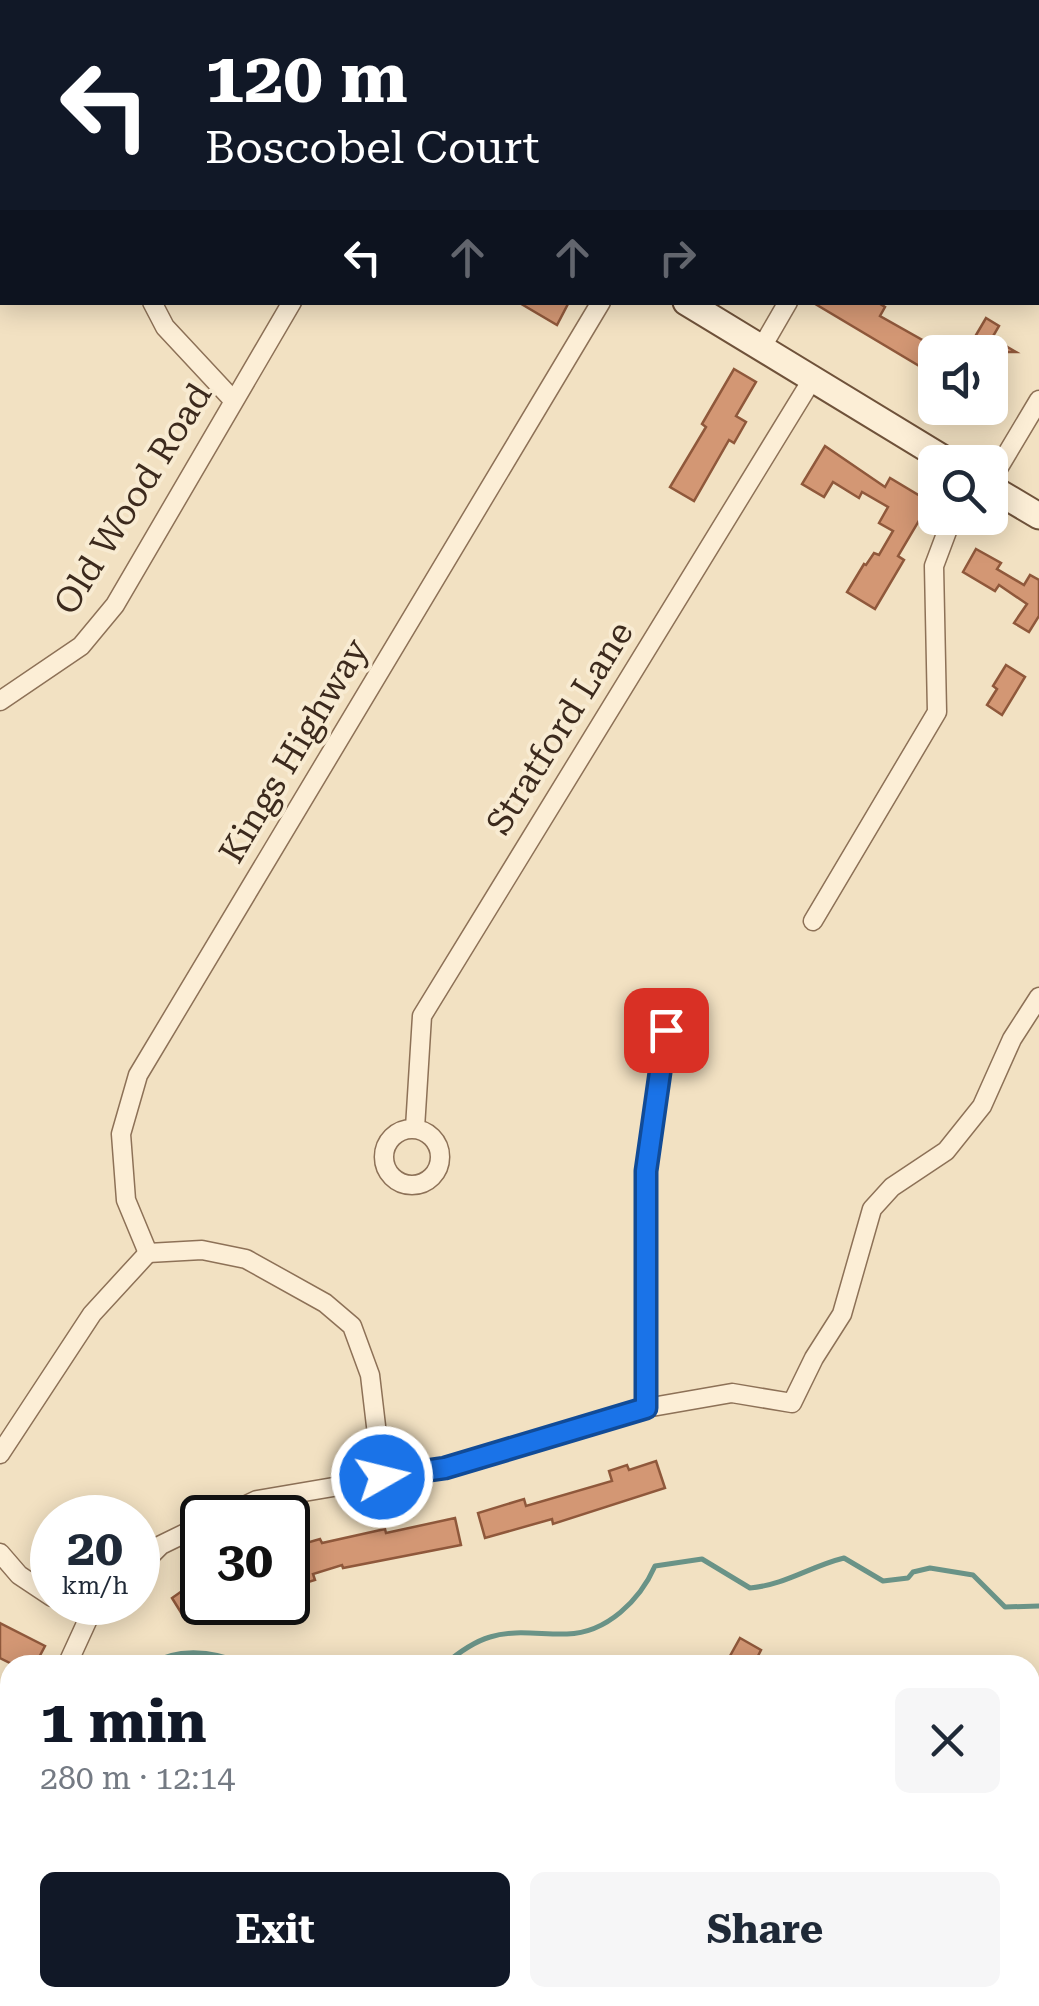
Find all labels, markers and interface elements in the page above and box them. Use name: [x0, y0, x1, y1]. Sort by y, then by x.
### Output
text: 120 m: [205, 37, 408, 119]
icon: left: [40, 40, 170, 170]
text: Boscobel Court: [205, 121, 540, 174]
icon: left: [335, 230, 390, 285]
icon: ahead: [440, 230, 495, 285]
icon: ahead: [545, 230, 600, 285]
icon: right: [650, 230, 705, 285]
map controls: [918, 335, 1008, 535]
button: sound: [918, 335, 1008, 425]
street label: Old Wood Road: [46, 376, 220, 622]
button: search: [918, 445, 1008, 535]
street label: Stratford Lane: [478, 614, 642, 842]
street label: Kings Highway: [211, 631, 377, 870]
pin: [624, 988, 709, 1073]
icon: arrive: [639, 1003, 694, 1058]
position arrow: [330, 1425, 434, 1529]
speed limit sign: 30: [180, 1495, 310, 1625]
text: 20: [67, 1519, 123, 1577]
text: km/h: [62, 1571, 128, 1600]
text: 1 min: [40, 1686, 207, 1757]
button: close: [895, 1688, 1000, 1793]
text: 280 m · 12:14: [40, 1759, 235, 1797]
button: Exit: [40, 1872, 510, 1987]
button: Share: [530, 1872, 1000, 1987]

